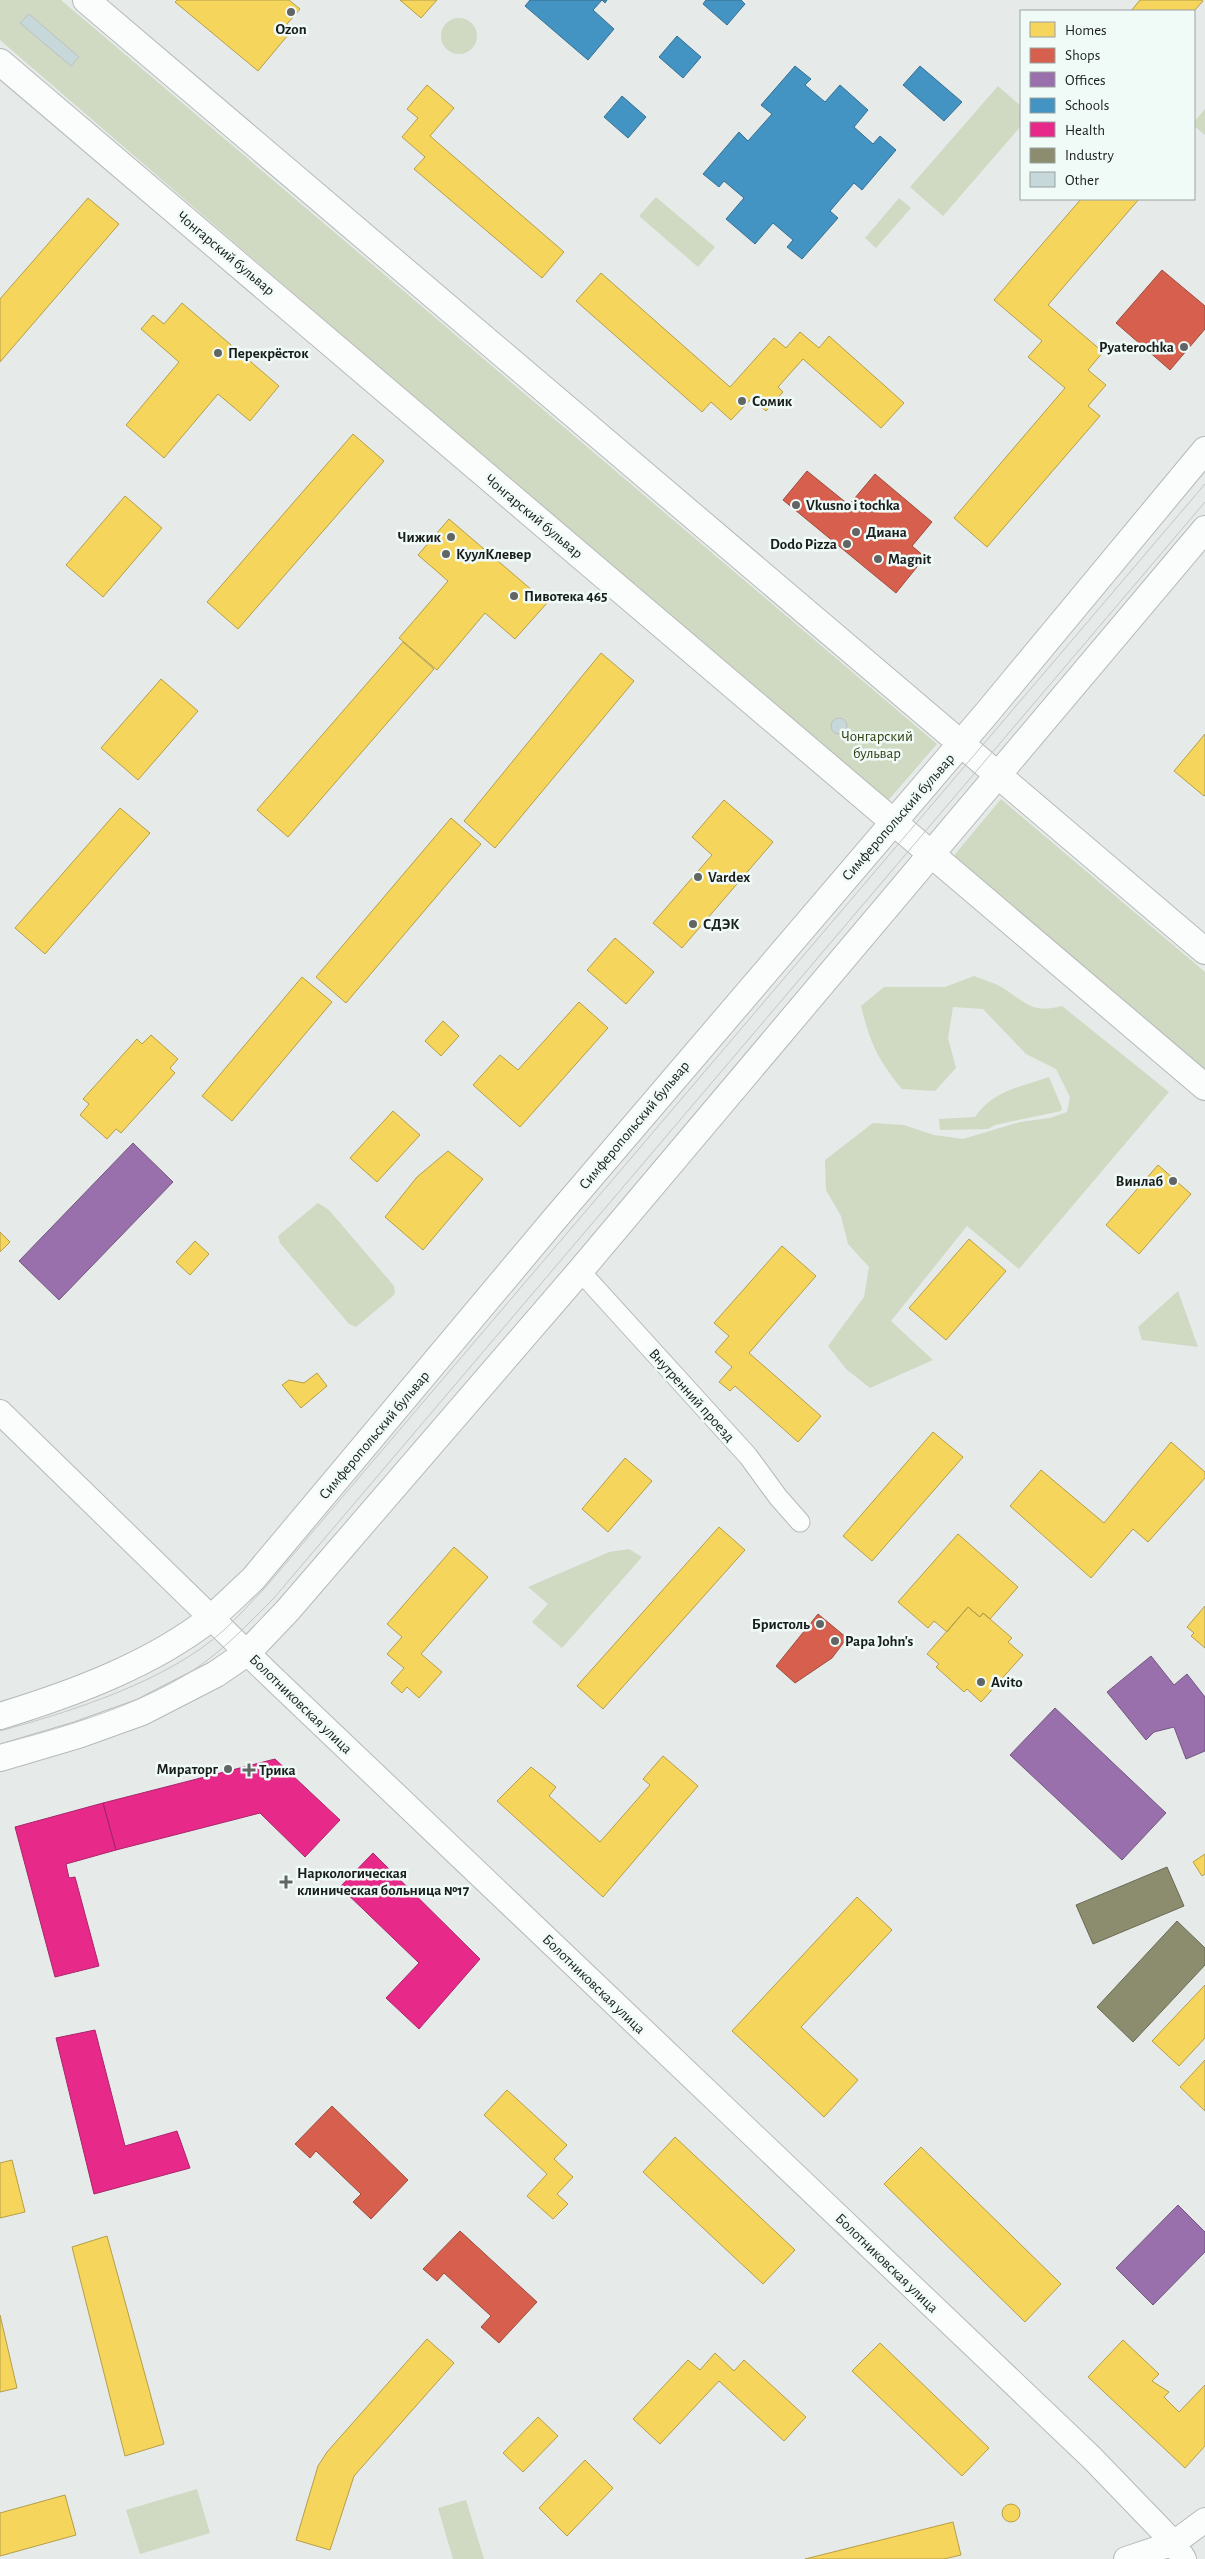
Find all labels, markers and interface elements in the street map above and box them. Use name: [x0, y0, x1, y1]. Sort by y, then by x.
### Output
marker: Ozon: [285, 6, 297, 18]
legend: [1020, 10, 1195, 200]
place label: Ozon: [275, 22, 307, 37]
text: Homes: [1065, 23, 1107, 38]
text: Shops: [1065, 48, 1100, 63]
text: Offices: [1065, 73, 1106, 88]
text: Schools: [1065, 98, 1109, 113]
text: Health: [1065, 123, 1105, 138]
text: Industry: [1065, 148, 1114, 163]
text: Other: [1065, 173, 1099, 188]
street label: Чонгарский бульвар: [174, 208, 278, 299]
place label: Pyaterochka: [1099, 340, 1174, 355]
marker: Pyaterochka: [1178, 341, 1190, 353]
place label: Перекрёсток: [228, 346, 309, 361]
marker: Перекрёсток: [212, 347, 224, 359]
place label: Сомик: [752, 394, 793, 409]
marker: Сомик: [736, 395, 748, 407]
street label: Чонгарский бульвар: [482, 471, 586, 562]
place label: Vkusno i tochka: [806, 498, 900, 513]
marker: Vkusno i tochka: [790, 499, 802, 511]
place label: Диана: [866, 525, 907, 540]
marker: Диана: [850, 526, 862, 538]
place label: Чижик: [397, 530, 442, 545]
marker: Чижик: [445, 531, 457, 543]
place label: Dodo Pizza: [770, 537, 837, 552]
marker: Dodo Pizza: [841, 538, 853, 550]
place label: КуулКлевер: [456, 547, 531, 562]
marker: КуулКлевер: [440, 548, 452, 560]
place label: Magnit: [888, 552, 931, 567]
marker: Magnit: [872, 553, 884, 565]
place label: Пивотека 465: [524, 589, 607, 604]
marker: Пивотека 465: [508, 590, 520, 602]
park label: Чонгарский бульвар: [841, 729, 913, 761]
street label: Симферопольский бульвар: [839, 751, 958, 884]
place label: Vardex: [708, 870, 750, 885]
marker: Vardex: [692, 871, 704, 883]
place label: СДЭК: [703, 917, 739, 932]
marker: СДЭК: [687, 918, 699, 930]
street label: Симферопольский бульвар: [576, 1058, 693, 1193]
place label: Винлаб: [1116, 1174, 1163, 1189]
marker: Винлаб: [1167, 1175, 1179, 1187]
street label: Внутренний проезд: [646, 1346, 737, 1445]
street label: Симферопольский бульвар: [316, 1368, 433, 1503]
place label: Бристоль: [752, 1617, 810, 1632]
marker: Бристоль: [814, 1618, 826, 1630]
place label: Papa John's: [845, 1634, 914, 1649]
marker: Papa John's: [829, 1635, 841, 1647]
street label: Болотниковская улица: [247, 1652, 355, 1757]
place label: Avito: [991, 1675, 1023, 1690]
marker: Avito: [975, 1676, 987, 1688]
place label: Мираторг: [156, 1762, 218, 1777]
marker: Мираторг: [222, 1763, 234, 1775]
place label: Трика: [259, 1763, 296, 1778]
marker: Трика: [243, 1764, 255, 1776]
place label: Наркологическая клиническая больница №17: [297, 1866, 470, 1898]
marker: Наркологическая клиническая больница №17: [279, 1875, 293, 1889]
street label: Болотниковская улица: [540, 1932, 648, 2037]
street label: Болотниковская улица: [833, 2211, 941, 2316]

